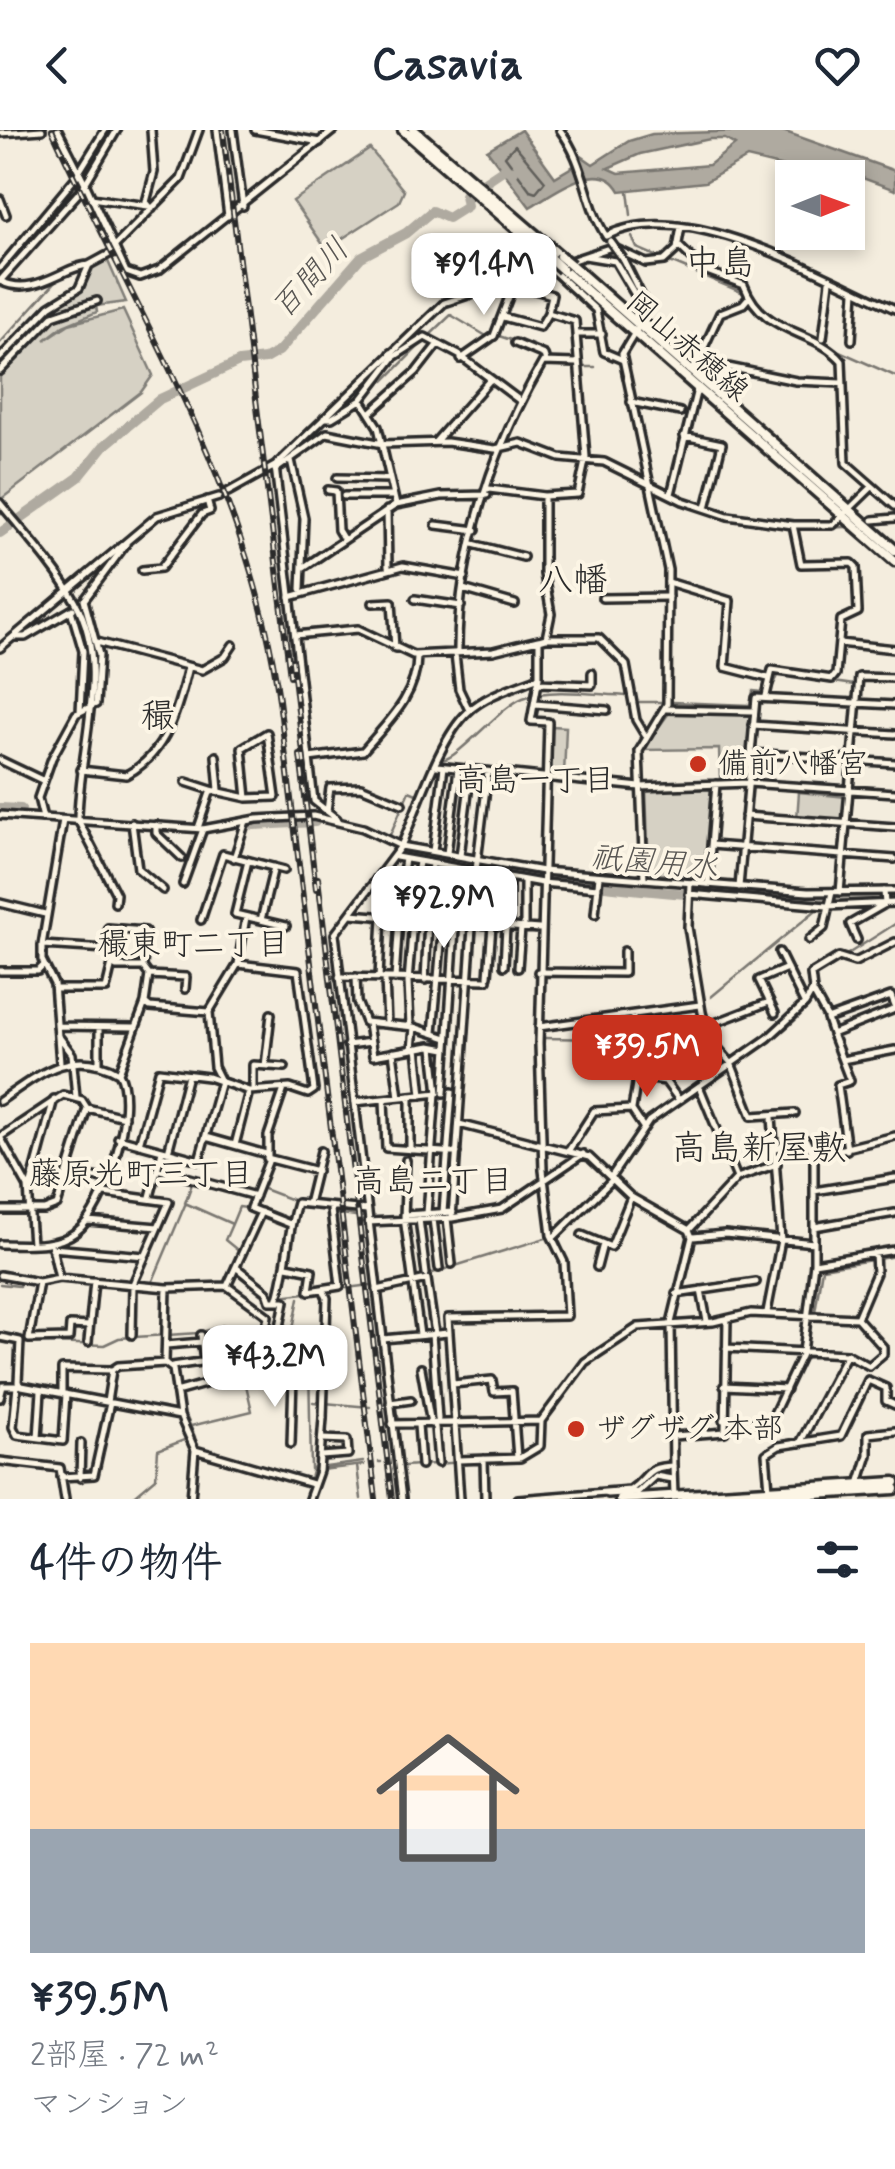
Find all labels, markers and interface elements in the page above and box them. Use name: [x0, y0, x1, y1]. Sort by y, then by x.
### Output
text: Casavia: [372, 36, 523, 95]
icon: back: [30, 38, 85, 93]
icon: heart: [810, 38, 865, 93]
north arrow: [775, 160, 865, 250]
map controls: [775, 160, 865, 250]
water label: 百間川: [263, 230, 359, 328]
pin: ¥91.4M: [403, 233, 565, 318]
district label: 中島: [685, 241, 755, 287]
text: ¥91.4M: [433, 244, 535, 286]
street label: 岡山赤穂線: [618, 283, 756, 411]
district label: 八幡: [538, 558, 608, 604]
district label: 穝: [140, 694, 176, 740]
place label: 備前八幡宮: [718, 745, 868, 784]
marker: 備前八幡宮: [687, 753, 709, 775]
district label: 高島一丁目: [455, 760, 615, 802]
water label: 祇園用水: [588, 837, 720, 889]
pin: ¥92.9M: [363, 866, 525, 951]
text: ¥92.9M: [393, 877, 495, 919]
district label: 穝東町二丁目: [97, 924, 289, 966]
pin: ¥39.5M: [566, 1015, 728, 1100]
text: ¥39.5M: [594, 1026, 700, 1068]
district label: 高島新屋敷: [671, 1126, 847, 1172]
district label: 藤原光町三丁目: [29, 1154, 253, 1196]
district label: 高島二丁目: [353, 1161, 513, 1203]
pin: ¥43.2M: [194, 1325, 356, 1410]
text: ¥43.2M: [224, 1336, 326, 1378]
place label: ザグザグ 本部: [596, 1410, 783, 1449]
marker: ザグザグ 本部: [565, 1418, 587, 1440]
icon: filters: [810, 1532, 865, 1587]
text: 4件の物件: [30, 1537, 222, 1592]
icon: home: [358, 1708, 538, 1888]
text: ¥39.5M: [30, 1973, 169, 2028]
text: 2部屋 · 72 m²: [30, 2035, 219, 2077]
text: マンション: [30, 2084, 189, 2126]

